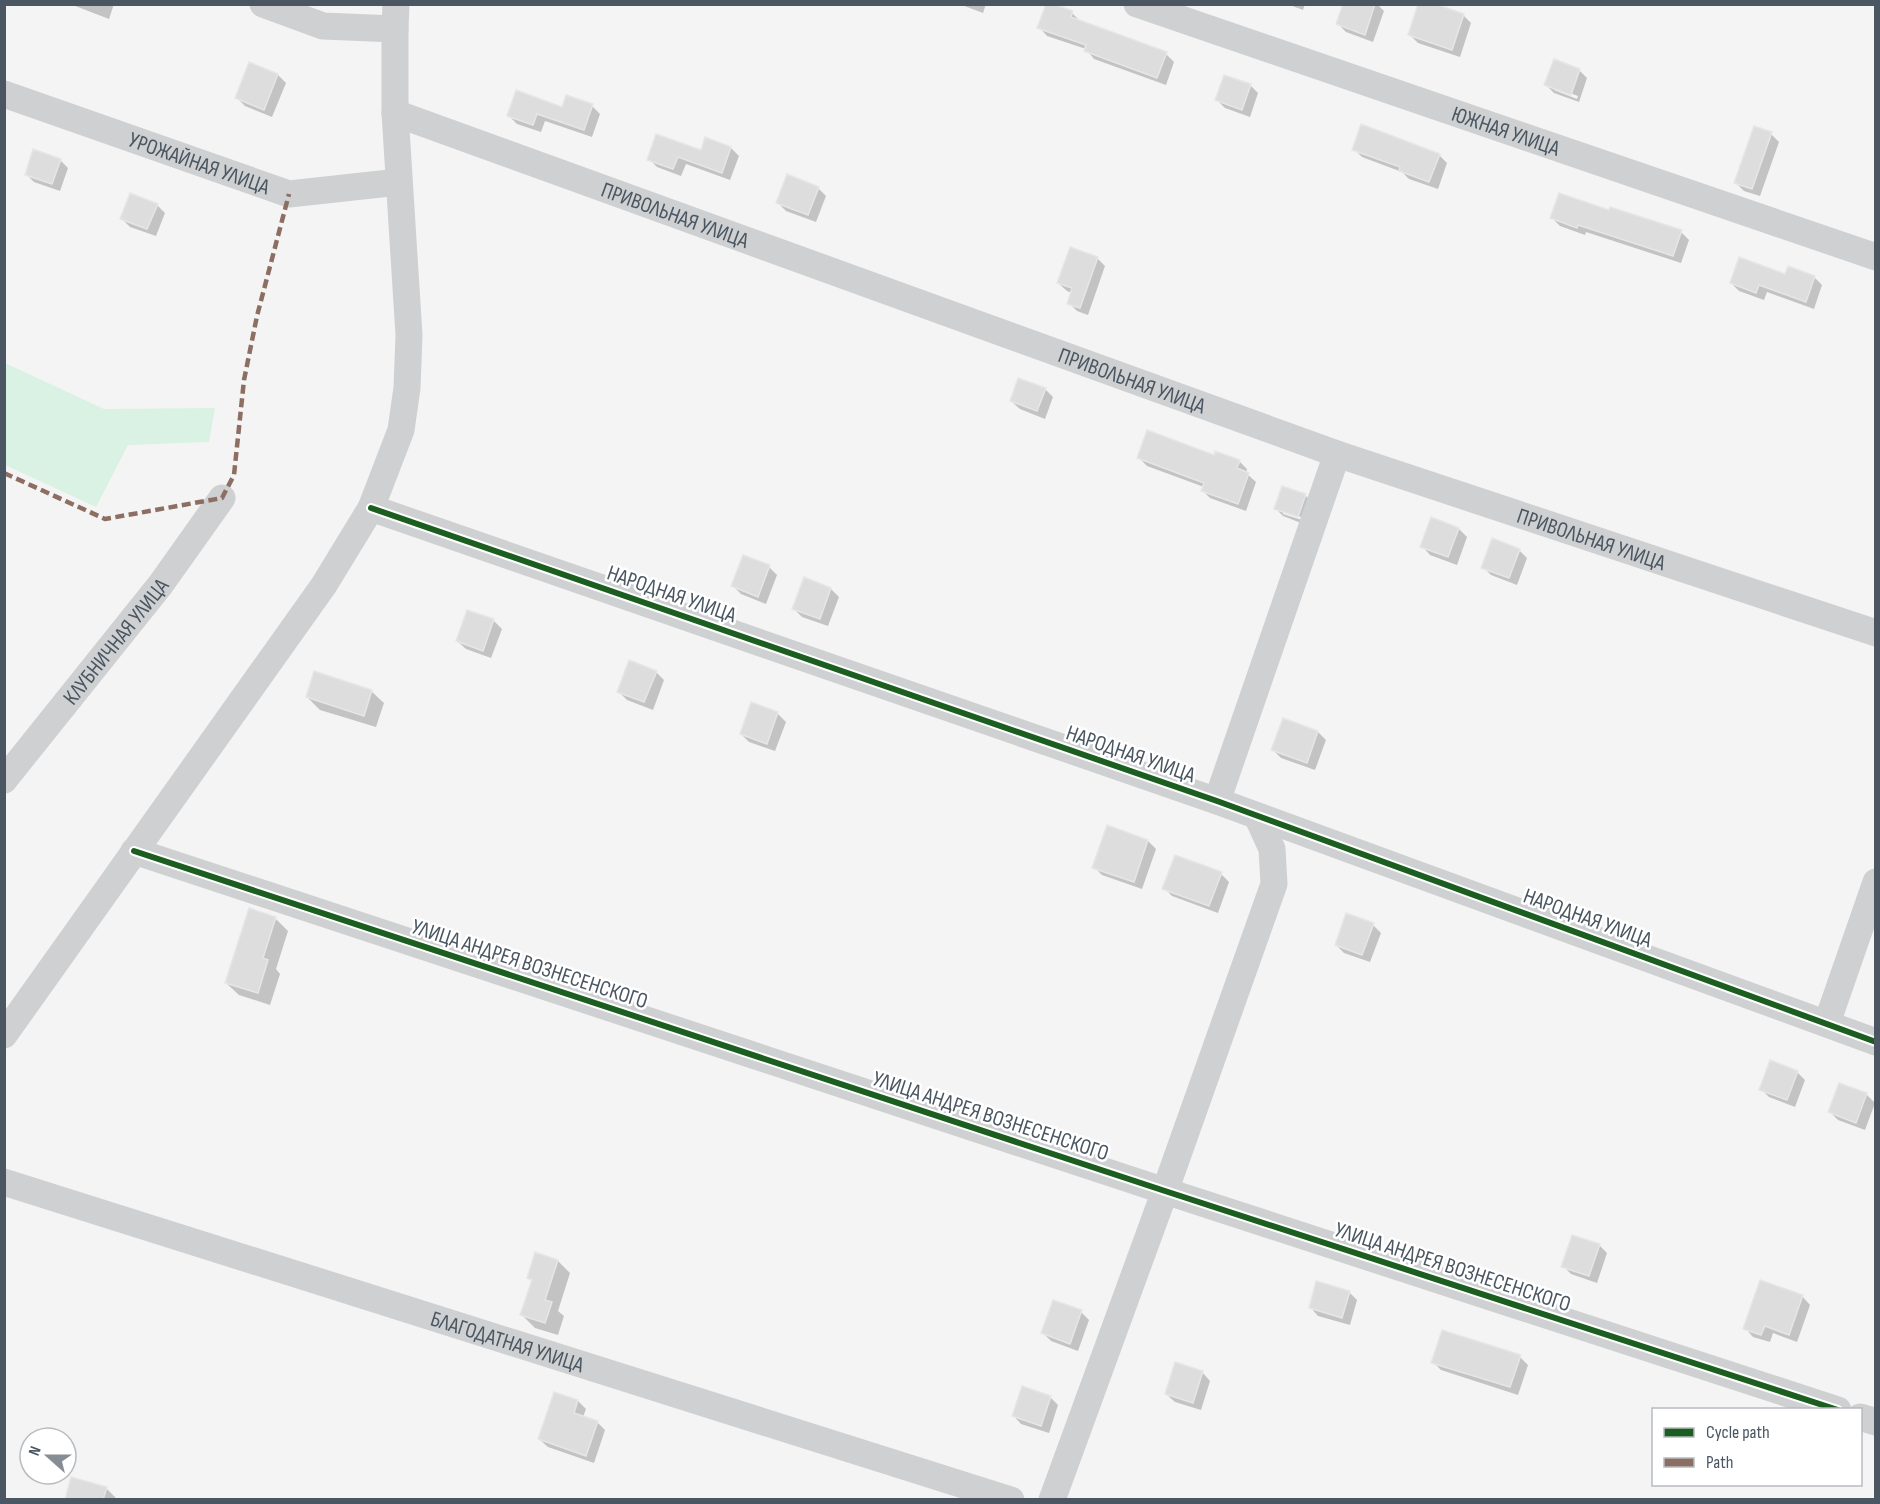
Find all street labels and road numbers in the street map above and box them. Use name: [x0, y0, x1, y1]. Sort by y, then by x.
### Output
street label: ЮЖНАЯ УЛИЦА: [1448, 101, 1564, 163]
street label: УРОЖАЙНАЯ УЛИЦА: [125, 127, 274, 201]
street label: ПРИВОЛЬНАЯ УЛИЦА: [597, 177, 753, 255]
street label: ПРИВОЛЬНАЯ УЛИЦА: [1054, 342, 1210, 420]
street label: ПРИВОЛЬНАЯ УЛИЦА: [1513, 503, 1669, 577]
street label: НАРОДНАЯ УЛИЦА: [603, 560, 740, 629]
street label: КЛУБНИЧНАЯ УЛИЦА: [58, 573, 176, 711]
street label: НАРОДНАЯ УЛИЦА: [1062, 720, 1199, 789]
street label: НАРОДНАЯ УЛИЦА: [1519, 883, 1656, 954]
street label: УЛИЦА АНДРЕЯ ВОЗНЕСЕНСКОГО: [408, 913, 651, 1015]
street label: УЛИЦА АНДРЕЯ ВОЗНЕСЕНСКОГО: [869, 1065, 1112, 1167]
street label: УЛИЦА АНДРЕЯ ВОЗНЕСЕНСКОГО: [1331, 1216, 1574, 1318]
street label: БЛАГОДАТНАЯ УЛИЦА: [427, 1306, 588, 1379]

